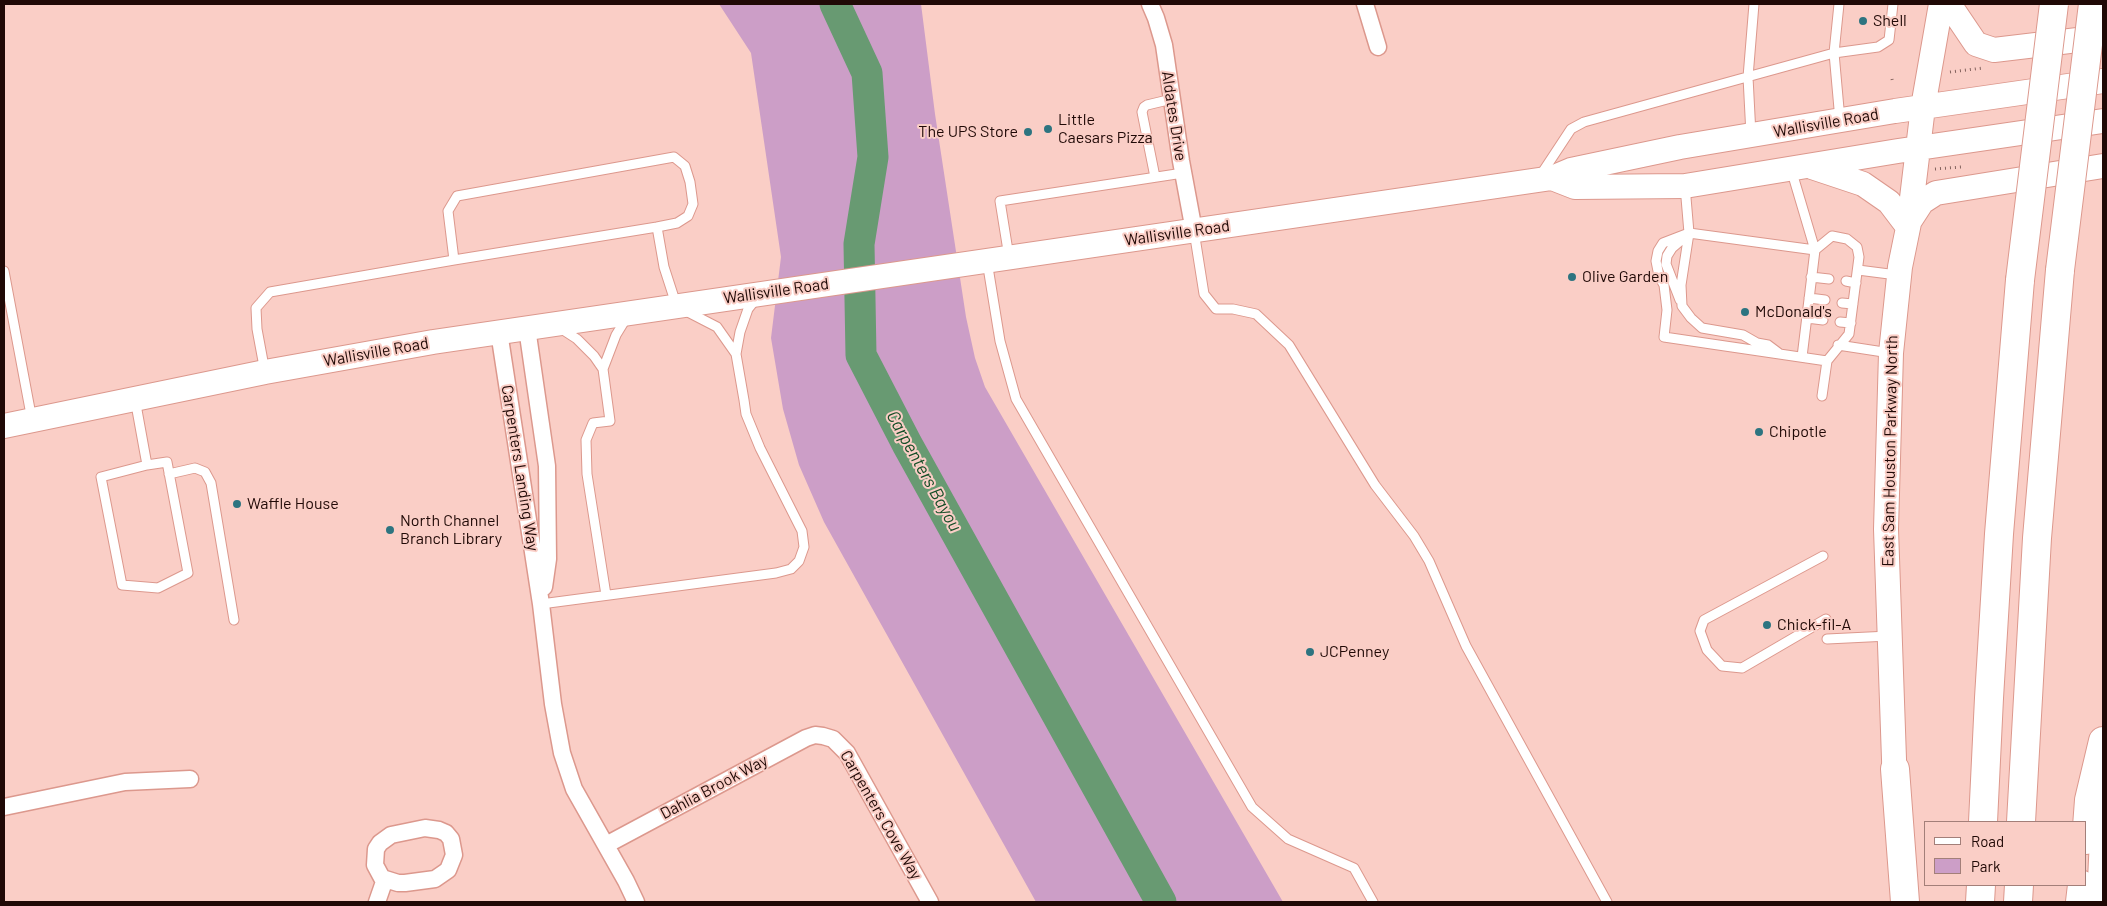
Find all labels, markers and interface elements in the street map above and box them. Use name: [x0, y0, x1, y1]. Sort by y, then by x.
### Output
place label: Shell: [1873, 11, 1907, 31]
marker: Shell: [1857, 15, 1869, 27]
street label: Aldates Drive: [1157, 70, 1191, 162]
street label: Wallisville Road: [1772, 104, 1880, 142]
place label: Little Caesars Pizza: [1058, 110, 1153, 148]
place label: The UPS Store: [918, 122, 1018, 142]
marker: Little Caesars Pizza: [1042, 123, 1054, 135]
marker: The UPS Store: [1022, 126, 1034, 138]
street label: Wallisville Road: [1123, 216, 1231, 250]
place label: Olive Garden: [1582, 267, 1668, 287]
marker: Olive Garden: [1566, 271, 1578, 283]
street label: Wallisville Road: [722, 274, 830, 308]
place label: McDonald's: [1755, 302, 1832, 322]
marker: McDonald's: [1739, 306, 1751, 318]
street label: Wallisville Road: [322, 333, 430, 371]
street label: East Sam Houston Parkway North: [1878, 335, 1902, 567]
street label: Carpenters Landing Way: [497, 384, 543, 552]
water label: Carpenters Bayou: [882, 407, 966, 535]
place label: Chipotle: [1769, 422, 1827, 442]
marker: Chipotle: [1753, 426, 1765, 438]
place label: Waffle House: [247, 494, 339, 514]
marker: Waffle House: [231, 498, 243, 510]
place label: North Channel Branch Library: [400, 511, 502, 549]
marker: North Channel Branch Library: [384, 524, 396, 536]
place label: Chick-fil-A: [1777, 615, 1851, 635]
marker: Chick-fil-A: [1761, 619, 1773, 631]
place label: JCPenney: [1320, 642, 1389, 662]
marker: JCPenney: [1304, 646, 1316, 658]
street label: Carpenters Cove Way: [836, 747, 926, 883]
street label: Dahlia Brook Way: [657, 751, 771, 823]
legend: [1924, 821, 2087, 886]
text: Road: [1971, 832, 2004, 850]
text: Park: [1971, 857, 2000, 875]

